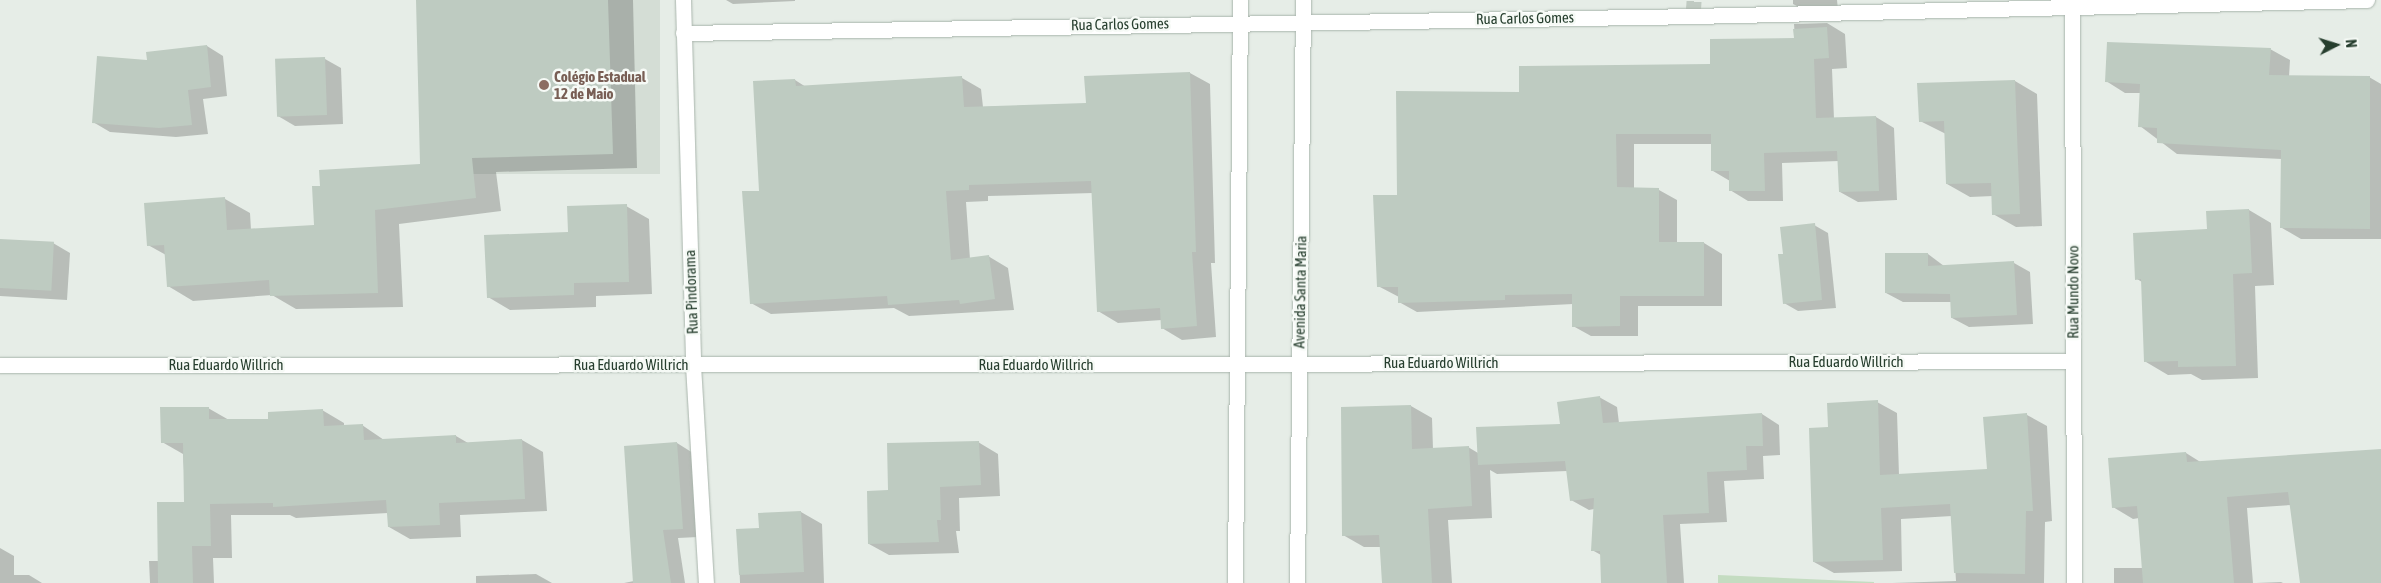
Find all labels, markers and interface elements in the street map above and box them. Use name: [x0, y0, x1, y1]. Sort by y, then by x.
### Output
street label: Rua Carlos Gomes: [1476, 8, 1574, 28]
street label: Rua Carlos Gomes: [1071, 14, 1169, 34]
north arrow: [2311, 20, 2361, 70]
text: N: [2343, 39, 2359, 48]
place label: Colégio Estadual 12 de Maio: [554, 67, 646, 102]
marker: Colégio Estadual 12 de Maio: [538, 79, 550, 91]
street label: Avenida Santa Maria: [1290, 235, 1310, 349]
street label: Rua Mundo Novo: [2064, 245, 2082, 339]
street label: Rua Pindorama: [681, 249, 701, 335]
street label: Rua Eduardo Willrich: [1788, 353, 1904, 371]
street label: Rua Eduardo Willrich: [1383, 354, 1499, 372]
street label: Rua Eduardo Willrich: [168, 356, 284, 374]
street label: Rua Eduardo Willrich: [573, 356, 689, 374]
street label: Rua Eduardo Willrich: [978, 356, 1094, 374]

